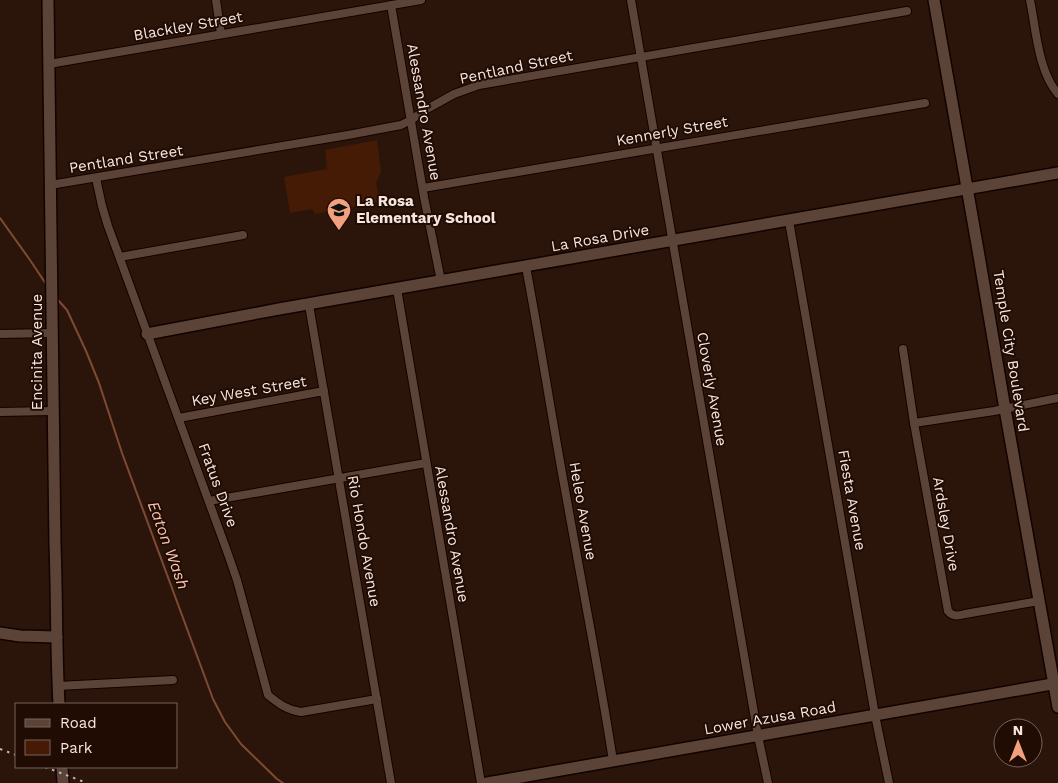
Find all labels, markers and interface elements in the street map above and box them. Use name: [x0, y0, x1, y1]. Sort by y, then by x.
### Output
street label: Blackley Street: [132, 7, 245, 44]
street label: Alessandro Avenue: [403, 42, 445, 182]
street label: Pentland Street: [458, 46, 575, 88]
street label: Kennerly Street: [615, 112, 730, 150]
street label: Pentland Street: [68, 141, 185, 177]
place label: La Rosa Elementary School: [356, 192, 496, 227]
school or university icon: La Rosa Elementary School: [326, 197, 352, 231]
street label: La Rosa Drive: [549, 221, 651, 255]
street label: Temple City Boulevard: [989, 269, 1033, 433]
street label: Encinita Avenue: [28, 294, 46, 410]
street label: Cloverly Avenue: [693, 331, 731, 447]
street label: Key West Street: [190, 372, 309, 410]
street label: Fratus Drive: [194, 440, 242, 530]
street label: Fiesta Avenue: [834, 448, 870, 552]
street label: Heleo Avenue: [566, 461, 600, 561]
street label: Alessandro Avenue: [431, 464, 473, 604]
street label: Rio Hondo Avenue: [344, 474, 384, 608]
street label: Ardsley Drive: [929, 475, 963, 573]
water label: Eaton Wash: [144, 499, 193, 592]
street label: Lower Azusa Road: [703, 698, 837, 738]
legend: [15, 703, 178, 768]
text: Road: [60, 714, 97, 732]
north arrow: [993, 718, 1043, 768]
text: N: [1013, 722, 1023, 738]
text: Park: [60, 739, 93, 757]

